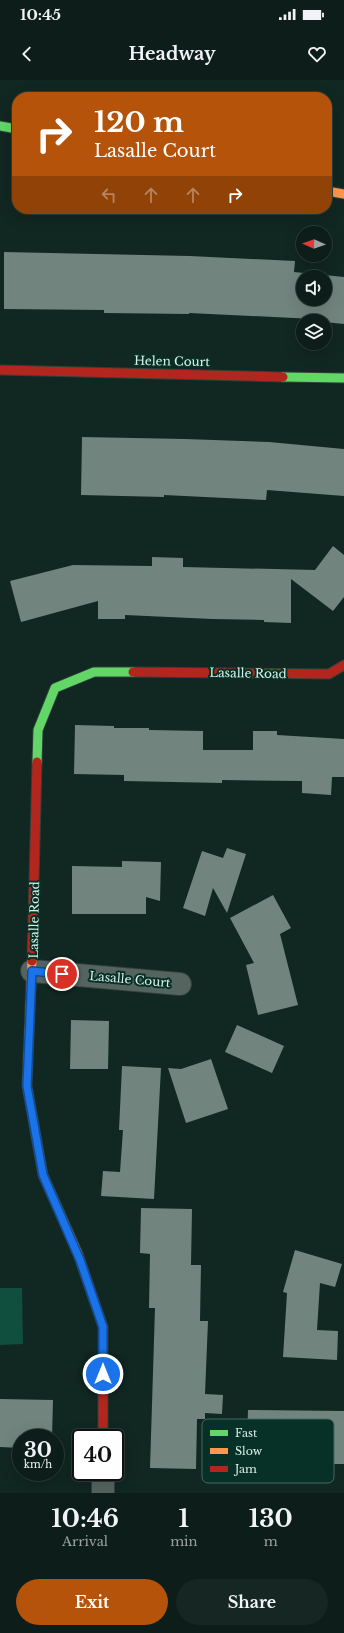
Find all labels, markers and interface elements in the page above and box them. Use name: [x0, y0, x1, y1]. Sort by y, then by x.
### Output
text: 10:45: [20, 5, 61, 24]
icon: back: [16, 43, 38, 65]
text: Headway: [128, 43, 216, 65]
icon: heart: [306, 43, 328, 65]
text: 120 m: [94, 105, 184, 140]
icon: right: [28, 108, 80, 160]
text: Lasalle Court: [94, 140, 216, 162]
icon: left: [98, 184, 120, 206]
icon: ahead: [140, 184, 162, 206]
icon: ahead: [182, 184, 204, 206]
icon: right: [224, 184, 246, 206]
north arrow: [296, 226, 332, 262]
map controls: [296, 226, 332, 350]
button: sound: [296, 270, 332, 306]
button: layers: [296, 314, 332, 350]
street label: Helen Court: [134, 353, 211, 369]
street label: Lasalle Road: [209, 665, 287, 681]
street label: Lasalle Road: [26, 881, 42, 959]
pin: [45, 957, 79, 991]
icon: arrive: [51, 963, 73, 985]
street label: Lasalle Court: [89, 968, 172, 990]
position arrow: [82, 1353, 124, 1395]
legend: [202, 1419, 334, 1483]
text: Fast: [235, 1426, 258, 1440]
speed limit sign: 40: [72, 1429, 124, 1481]
text: 30: [24, 1438, 52, 1462]
text: Slow: [235, 1444, 263, 1458]
text: km/h: [24, 1458, 52, 1471]
text: Jam: [233, 1462, 257, 1476]
text: 10:46: [51, 1504, 119, 1533]
text: 1: [179, 1504, 189, 1533]
text: 130: [249, 1504, 293, 1533]
text: Arrival: [62, 1533, 108, 1550]
text: min: [170, 1533, 197, 1550]
text: m: [264, 1533, 278, 1550]
button: Exit: [16, 1579, 168, 1625]
button: Share: [176, 1579, 328, 1625]

